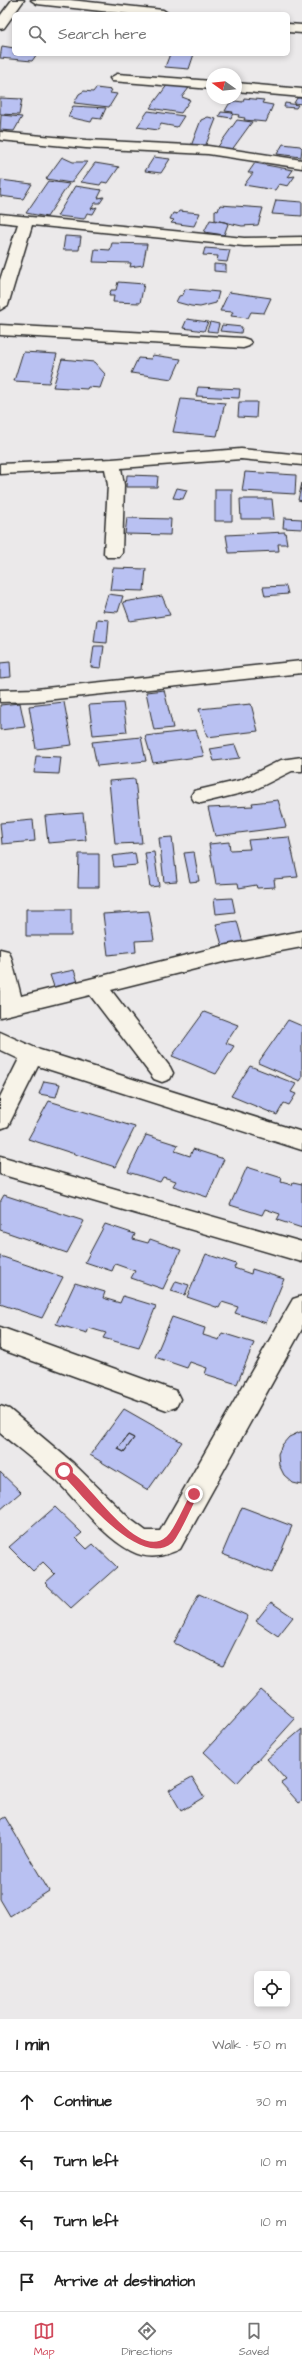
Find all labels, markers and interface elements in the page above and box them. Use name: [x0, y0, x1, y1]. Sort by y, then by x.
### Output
search box: [12, 12, 290, 56]
icon: search: [26, 23, 48, 45]
text: Search here: [58, 24, 147, 45]
north arrow: [206, 68, 242, 104]
route start: [55, 1462, 73, 1480]
route end: [185, 1485, 203, 1503]
map controls: [254, 1971, 290, 2007]
button: locate: [254, 1971, 290, 2007]
text: 1 min: [16, 2033, 49, 2057]
text: Walk · 50 m: [212, 2036, 286, 2054]
icon: ahead: [16, 2091, 38, 2113]
text: Continue: [54, 2091, 112, 2112]
text: 30 m: [256, 2093, 286, 2111]
icon: left: [16, 2151, 38, 2173]
text: Turn left: [54, 2151, 118, 2172]
text: 10 m: [261, 2153, 286, 2171]
icon: left: [16, 2211, 38, 2233]
text: Turn left: [54, 2211, 118, 2232]
text: 10 m: [261, 2213, 286, 2231]
icon: arrive: [16, 2271, 38, 2293]
text: Arrive at destination: [54, 2271, 195, 2292]
tab: Map: [33, 2320, 55, 2359]
tab: Directions: [121, 2320, 173, 2359]
tab: Saved: [239, 2320, 269, 2359]

